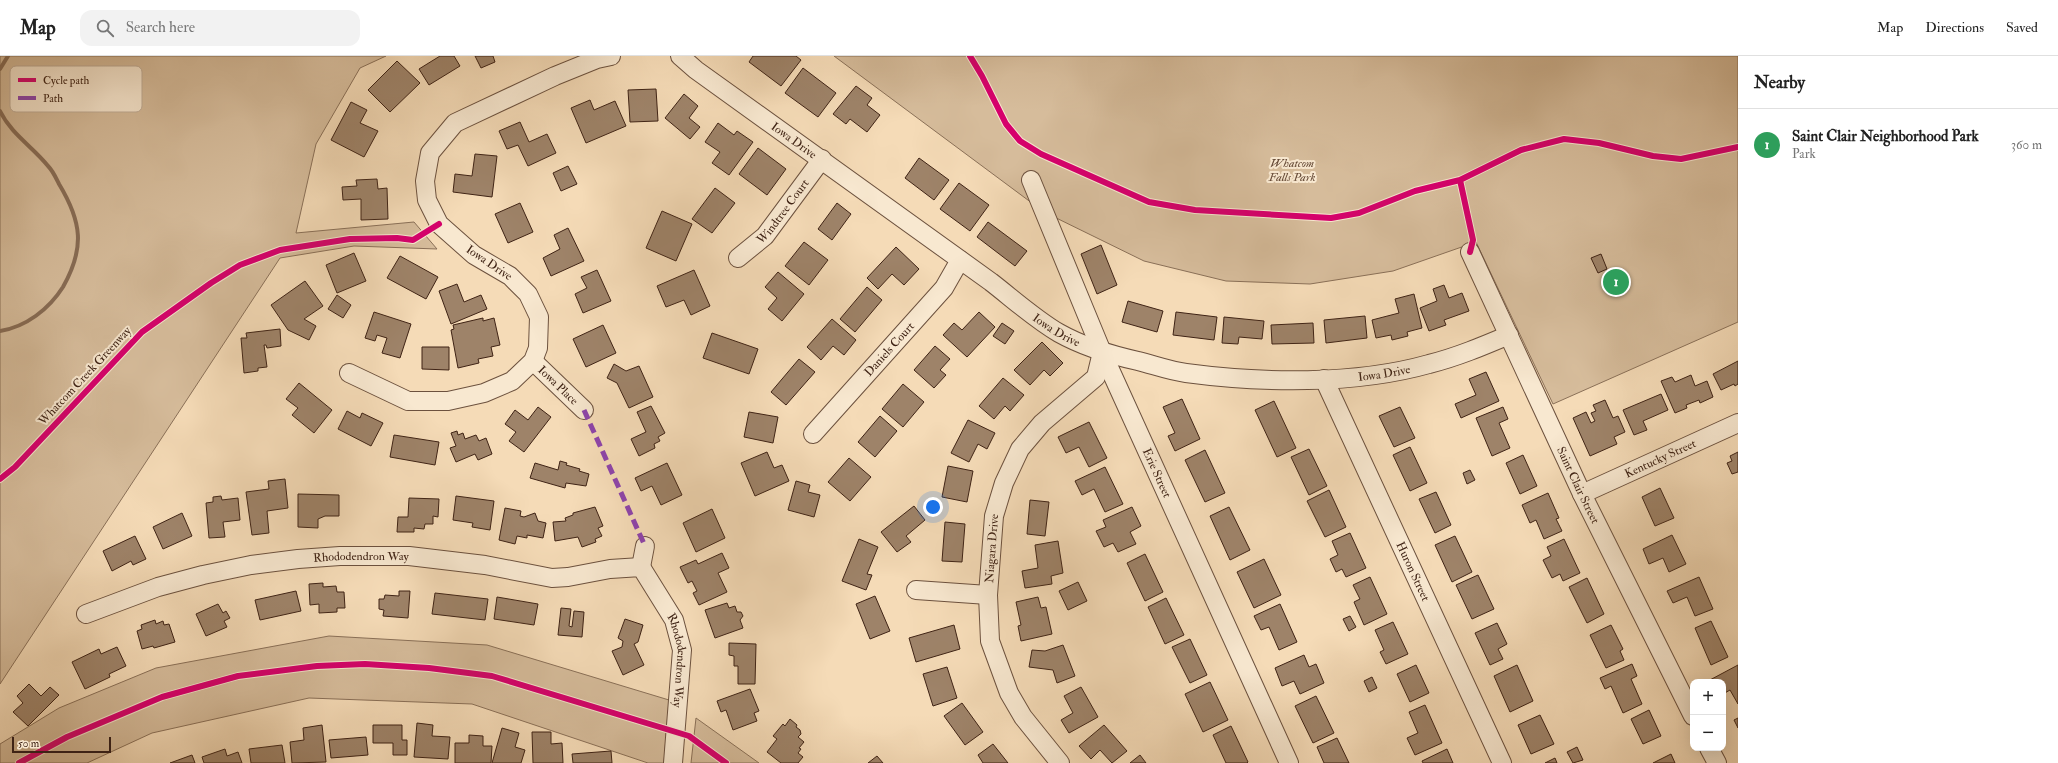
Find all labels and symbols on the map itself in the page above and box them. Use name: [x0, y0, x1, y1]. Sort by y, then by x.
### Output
legend: [10, 66, 142, 112]
text: Cycle path: [43, 74, 89, 88]
text: Path: [43, 92, 63, 105]
street label: Iowa Drive: [768, 119, 820, 162]
park label: Whatcom Falls Park: [1268, 156, 1315, 185]
street label: Windtree Court: [753, 176, 812, 248]
street label: Iowa Drive: [463, 242, 515, 284]
pin: 1: [1603, 267, 1629, 297]
street label: Iowa Drive: [1030, 310, 1082, 350]
street label: Daniels Court: [861, 319, 917, 379]
street label: Whatcom Creek Greenway: [35, 323, 135, 429]
street label: Iowa Drive: [1357, 361, 1412, 385]
street label: Iowa Place: [535, 362, 582, 408]
street label: Kentucky Street: [1622, 436, 1698, 481]
street label: Saint Clair Street: [1554, 444, 1603, 526]
street label: Erie Street: [1139, 446, 1175, 500]
your location: [923, 497, 943, 517]
street label: Niagara Drive: [981, 513, 1002, 583]
street label: Huron Street: [1393, 539, 1433, 604]
street label: Rhododendron Way: [313, 549, 410, 565]
street label: Rhododendron Way: [664, 610, 689, 709]
scale bar: [12, 735, 111, 754]

